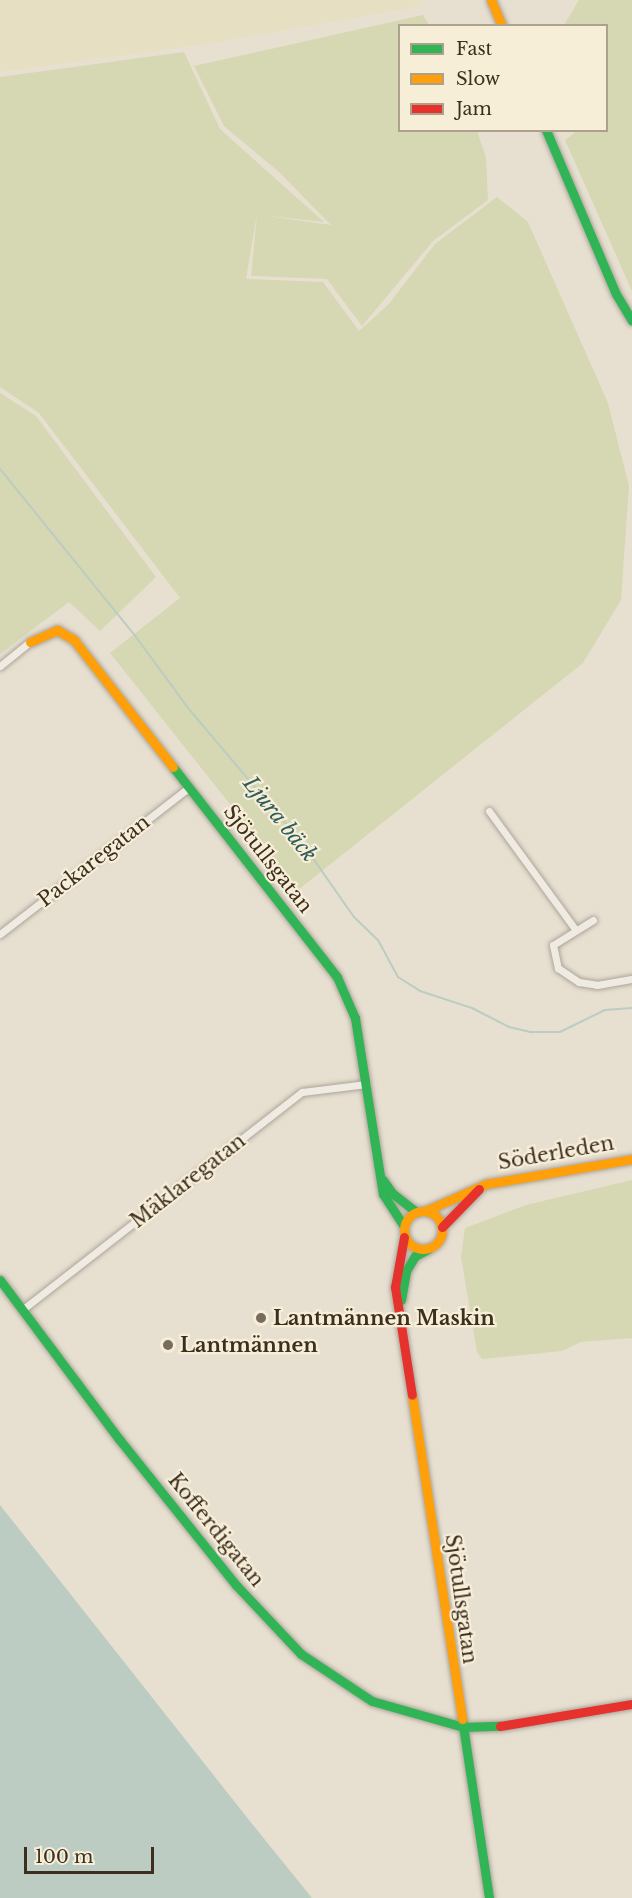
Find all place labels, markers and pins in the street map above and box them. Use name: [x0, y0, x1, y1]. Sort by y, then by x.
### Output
place label: Lantmännen Maskin: [273, 1306, 495, 1330]
marker: Lantmännen Maskin: [254, 1311, 268, 1325]
place label: Lantmännen: [180, 1333, 318, 1357]
marker: Lantmännen: [161, 1338, 175, 1352]

